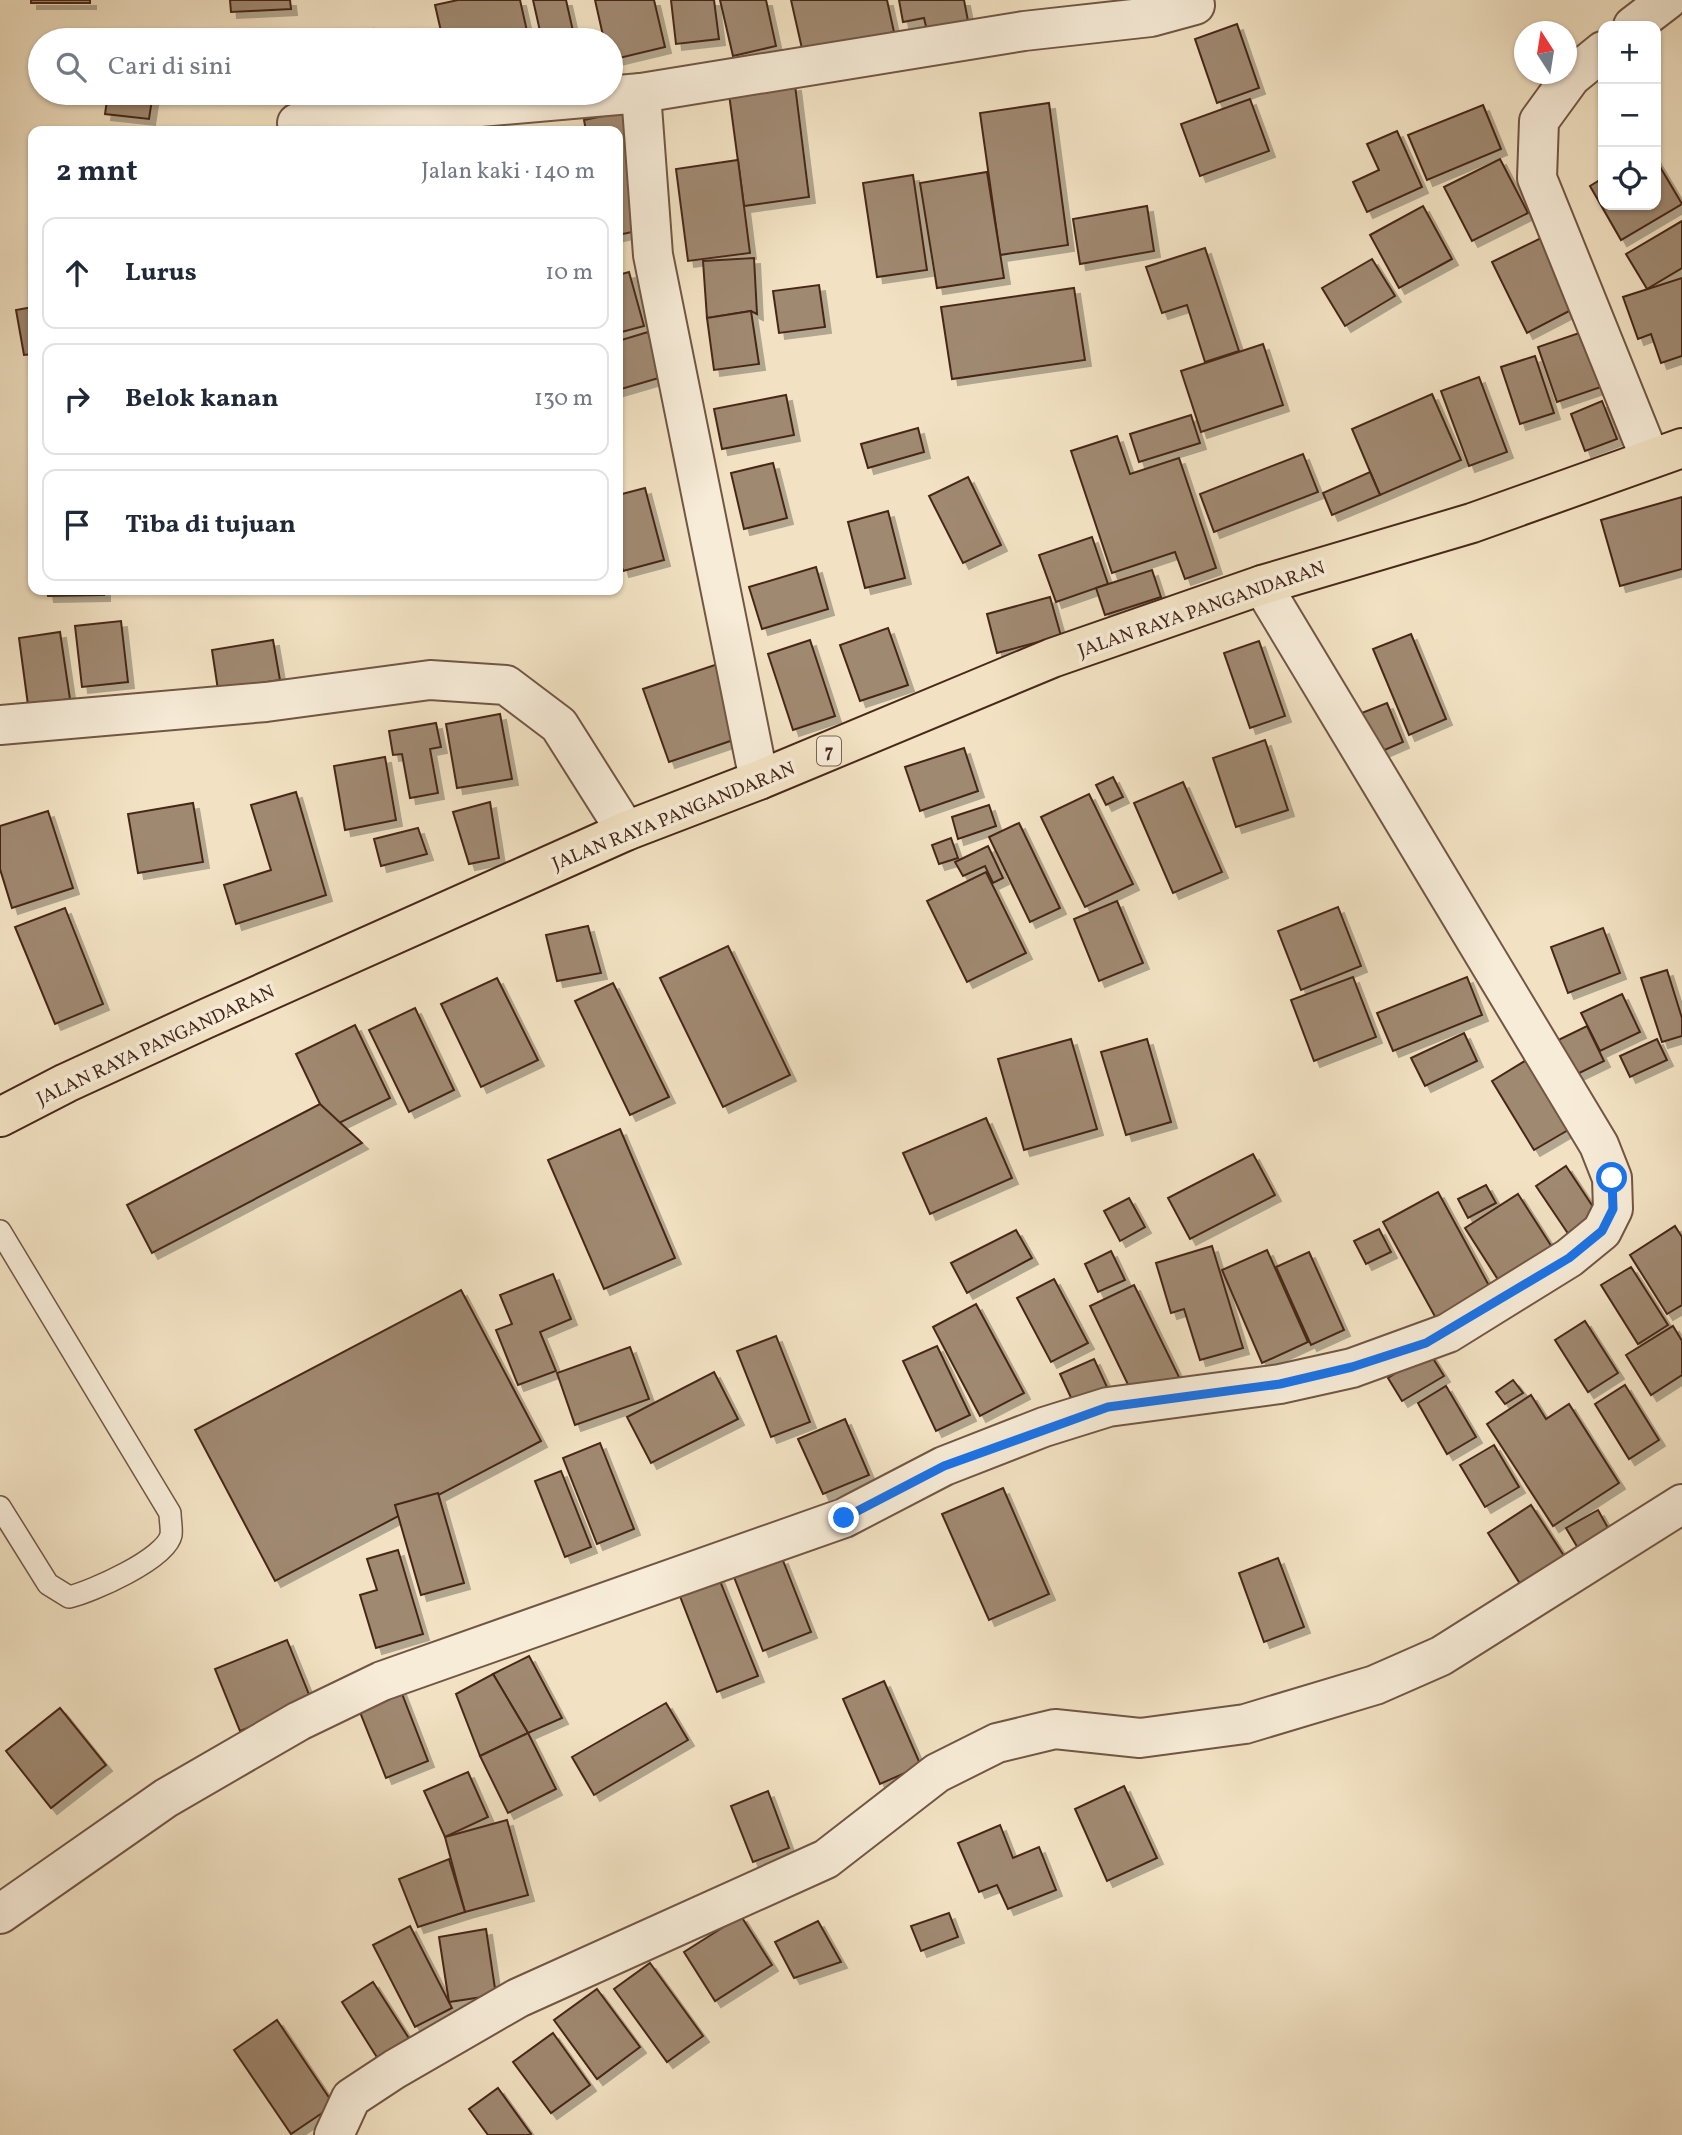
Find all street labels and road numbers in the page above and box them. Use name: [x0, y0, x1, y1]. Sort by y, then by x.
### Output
street label: JALAN RAYA PANGANDARAN: [1075, 555, 1329, 664]
road number: 7: [817, 736, 841, 766]
street label: JALAN RAYA PANGANDARAN: [548, 756, 799, 878]
street label: JALAN RAYA PANGANDARAN: [33, 979, 279, 1113]

